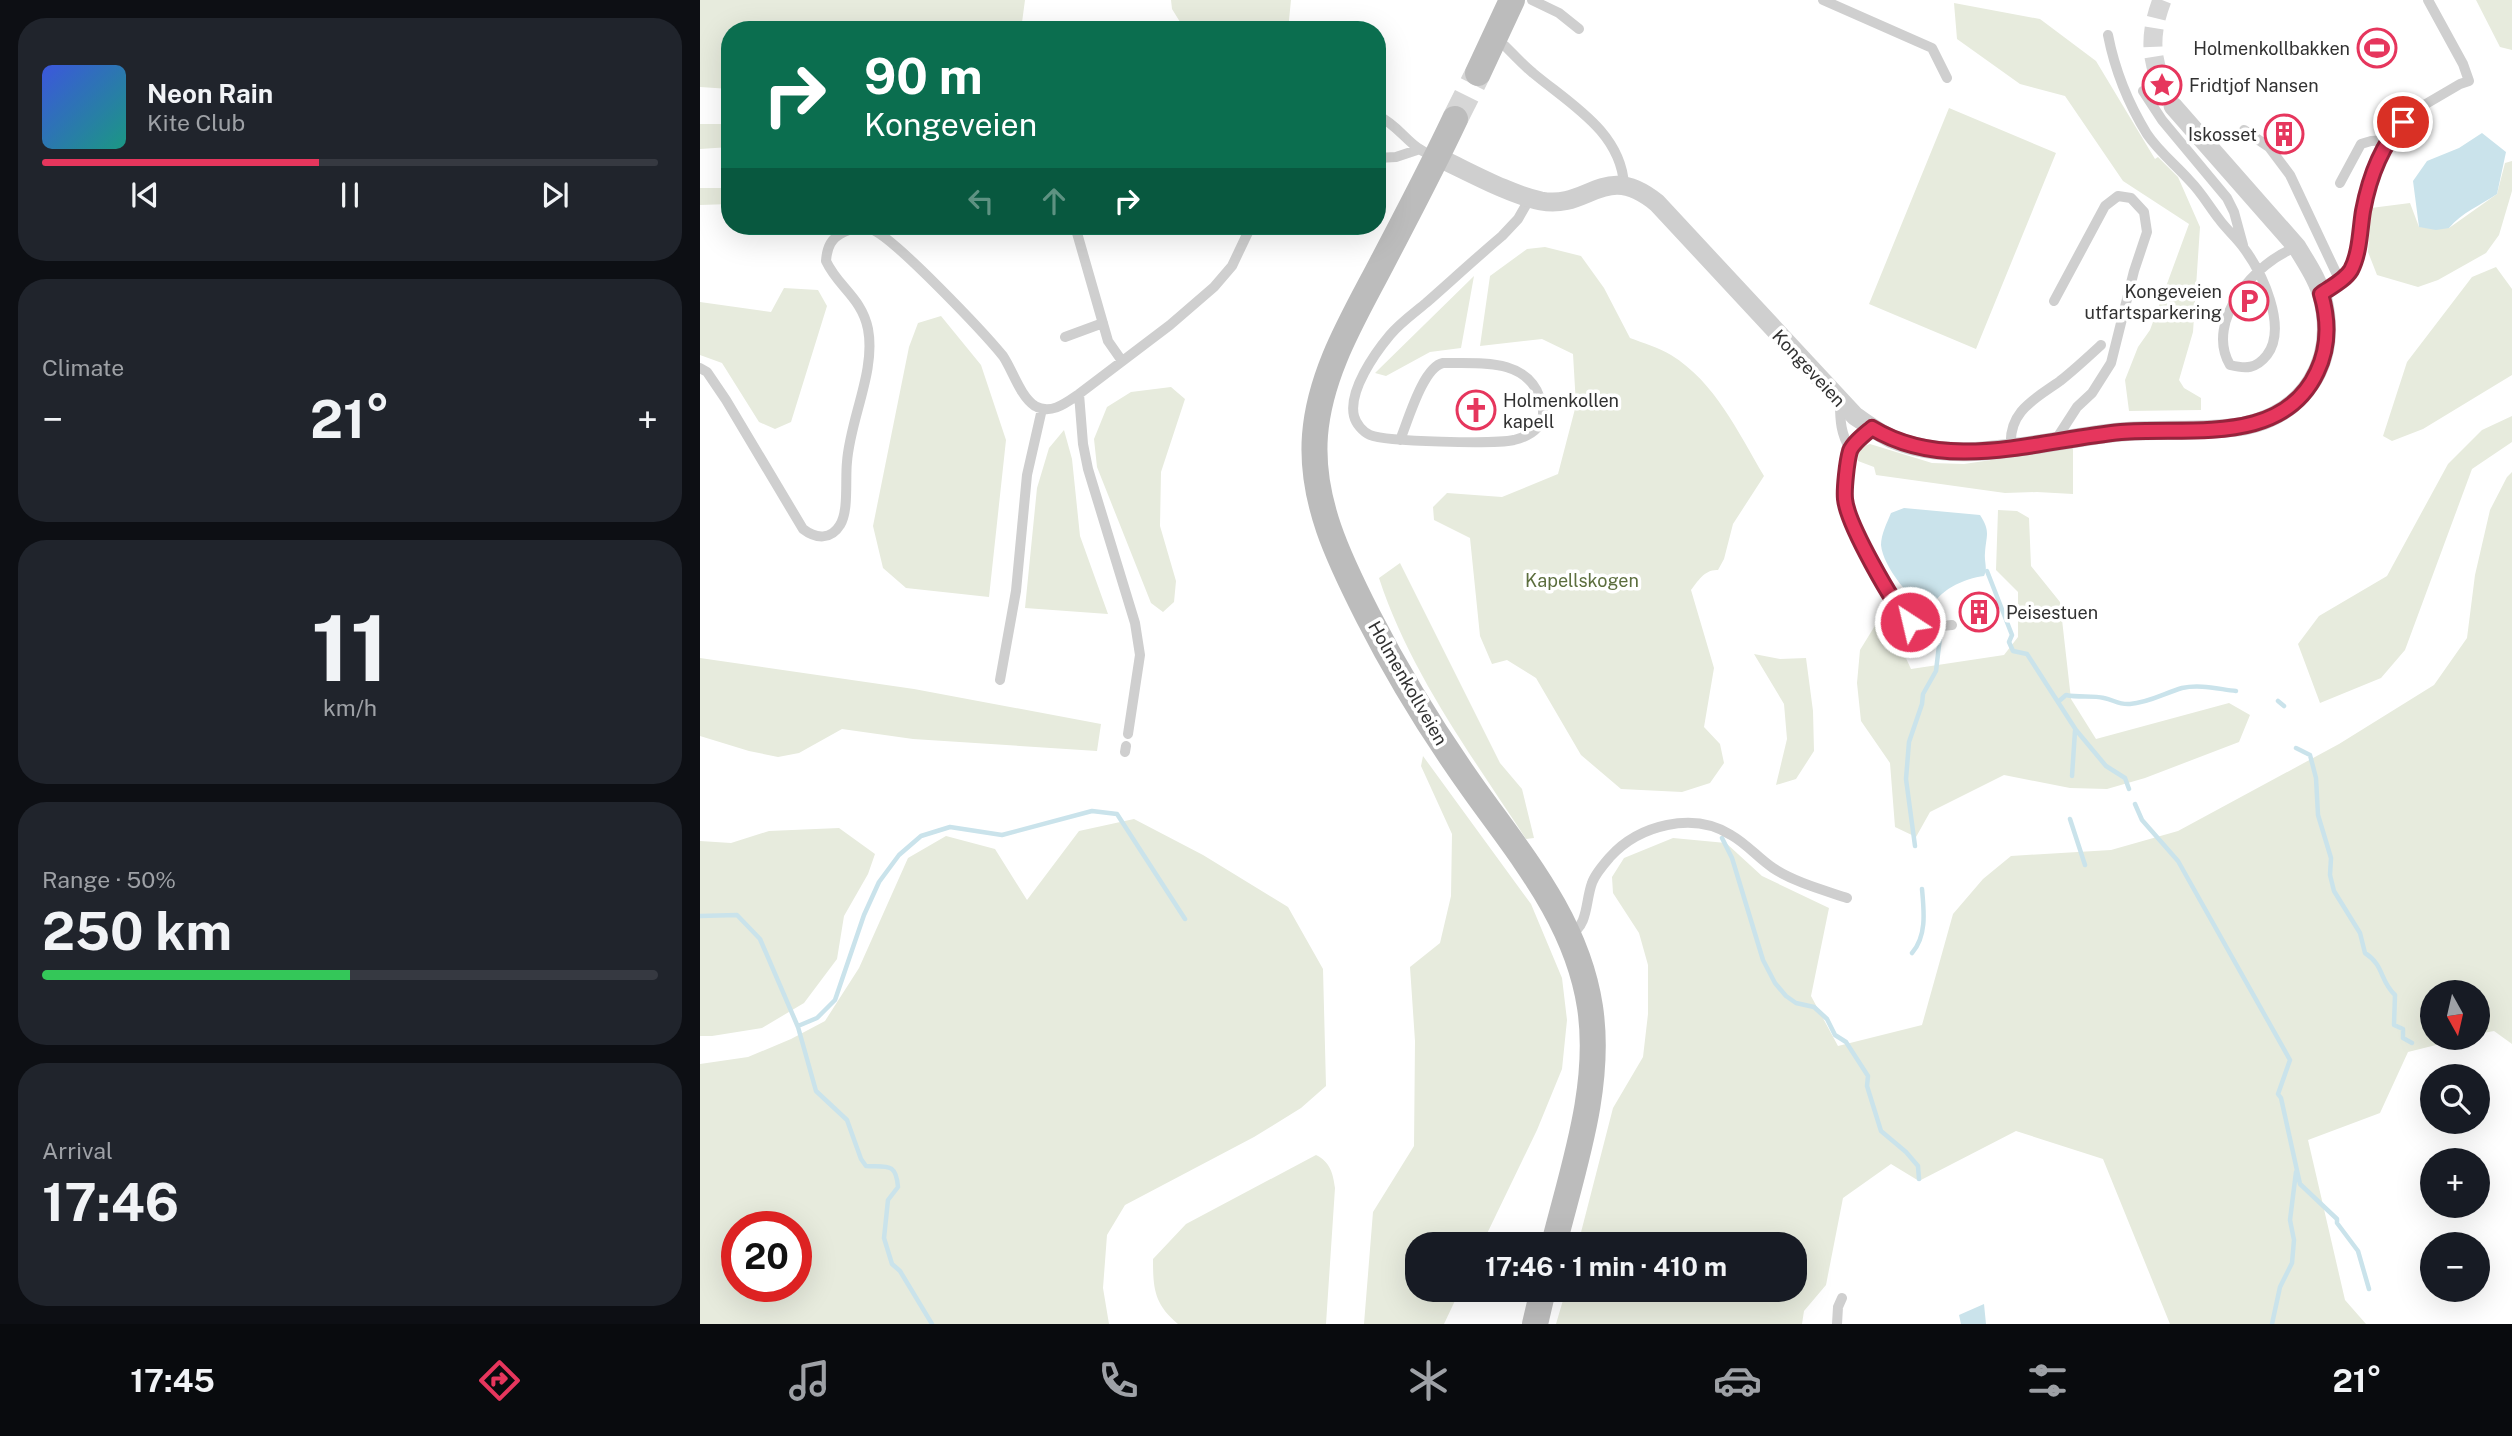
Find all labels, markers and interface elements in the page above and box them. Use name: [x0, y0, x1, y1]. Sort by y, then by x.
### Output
sports icon: Holmenkollbakken: [2356, 27, 2398, 69]
place label: Holmenkollbakken: [2193, 38, 2350, 59]
text: 90 m: [864, 47, 983, 105]
icon: right: [749, 49, 840, 140]
place icon: Fridtjof Nansen: [2141, 64, 2183, 106]
place label: Fridtjof Nansen: [2189, 75, 2319, 96]
text: Neon Rain: [147, 78, 273, 109]
pin: [2373, 92, 2433, 152]
icon: arrive: [2384, 103, 2422, 141]
text: Kongeveien: [864, 106, 1037, 143]
text: Kite Club: [147, 109, 245, 136]
building icon: Iskosset: [2263, 113, 2305, 155]
place label: Iskosset: [2188, 124, 2257, 145]
icon: previous: [126, 176, 164, 214]
icon: pause: [331, 176, 369, 214]
icon: next: [536, 176, 574, 214]
icon: left: [962, 182, 1000, 220]
icon: ahead: [1035, 182, 1073, 220]
icon: right: [1108, 182, 1146, 220]
parking icon: Kongeveien utfartsparkering: [2228, 280, 2270, 322]
place label: Kongeveien utfartsparkering: [2085, 281, 2222, 323]
street label: Kongeveien: [1768, 325, 1850, 411]
text: Climate: [42, 354, 124, 381]
text: 21°: [310, 389, 390, 450]
church icon: Holmenkollen kapell: [1455, 389, 1497, 431]
place label: Holmenkollen kapell: [1503, 390, 1619, 432]
text: −: [42, 397, 63, 442]
text: +: [637, 397, 658, 442]
park label: Kapellskogen: [1525, 570, 1639, 591]
position arrow: [1873, 585, 1947, 659]
building icon: Peisestuen: [1958, 591, 2000, 633]
text: 11: [311, 595, 389, 701]
place label: Peisestuen: [2006, 602, 2098, 623]
street label: Holmenkollveien: [1364, 617, 1452, 749]
text: km/h: [323, 694, 377, 721]
text: Range · 50%: [42, 866, 176, 893]
text: 250 km: [42, 901, 232, 962]
north arrow: [2420, 980, 2490, 1050]
map controls: [2420, 980, 2490, 1302]
button: search: [2420, 1064, 2490, 1134]
text: Arrival: [42, 1137, 113, 1164]
button: +: [2420, 1148, 2490, 1218]
text: 17:46: [42, 1172, 179, 1233]
speed limit sign: 20: [721, 1211, 812, 1302]
button: −: [2420, 1232, 2490, 1302]
text: 17:46 · 1 min · 410 m: [1485, 1251, 1727, 1282]
icon: directions: [475, 1356, 524, 1405]
icon: music: [785, 1356, 834, 1405]
icon: phone: [1094, 1356, 1143, 1405]
icon: climate: [1404, 1356, 1453, 1405]
icon: car: [1713, 1356, 1762, 1405]
icon: filters: [2023, 1356, 2072, 1405]
text: 17:45: [130, 1362, 215, 1399]
text: 21°: [2332, 1362, 2382, 1399]

